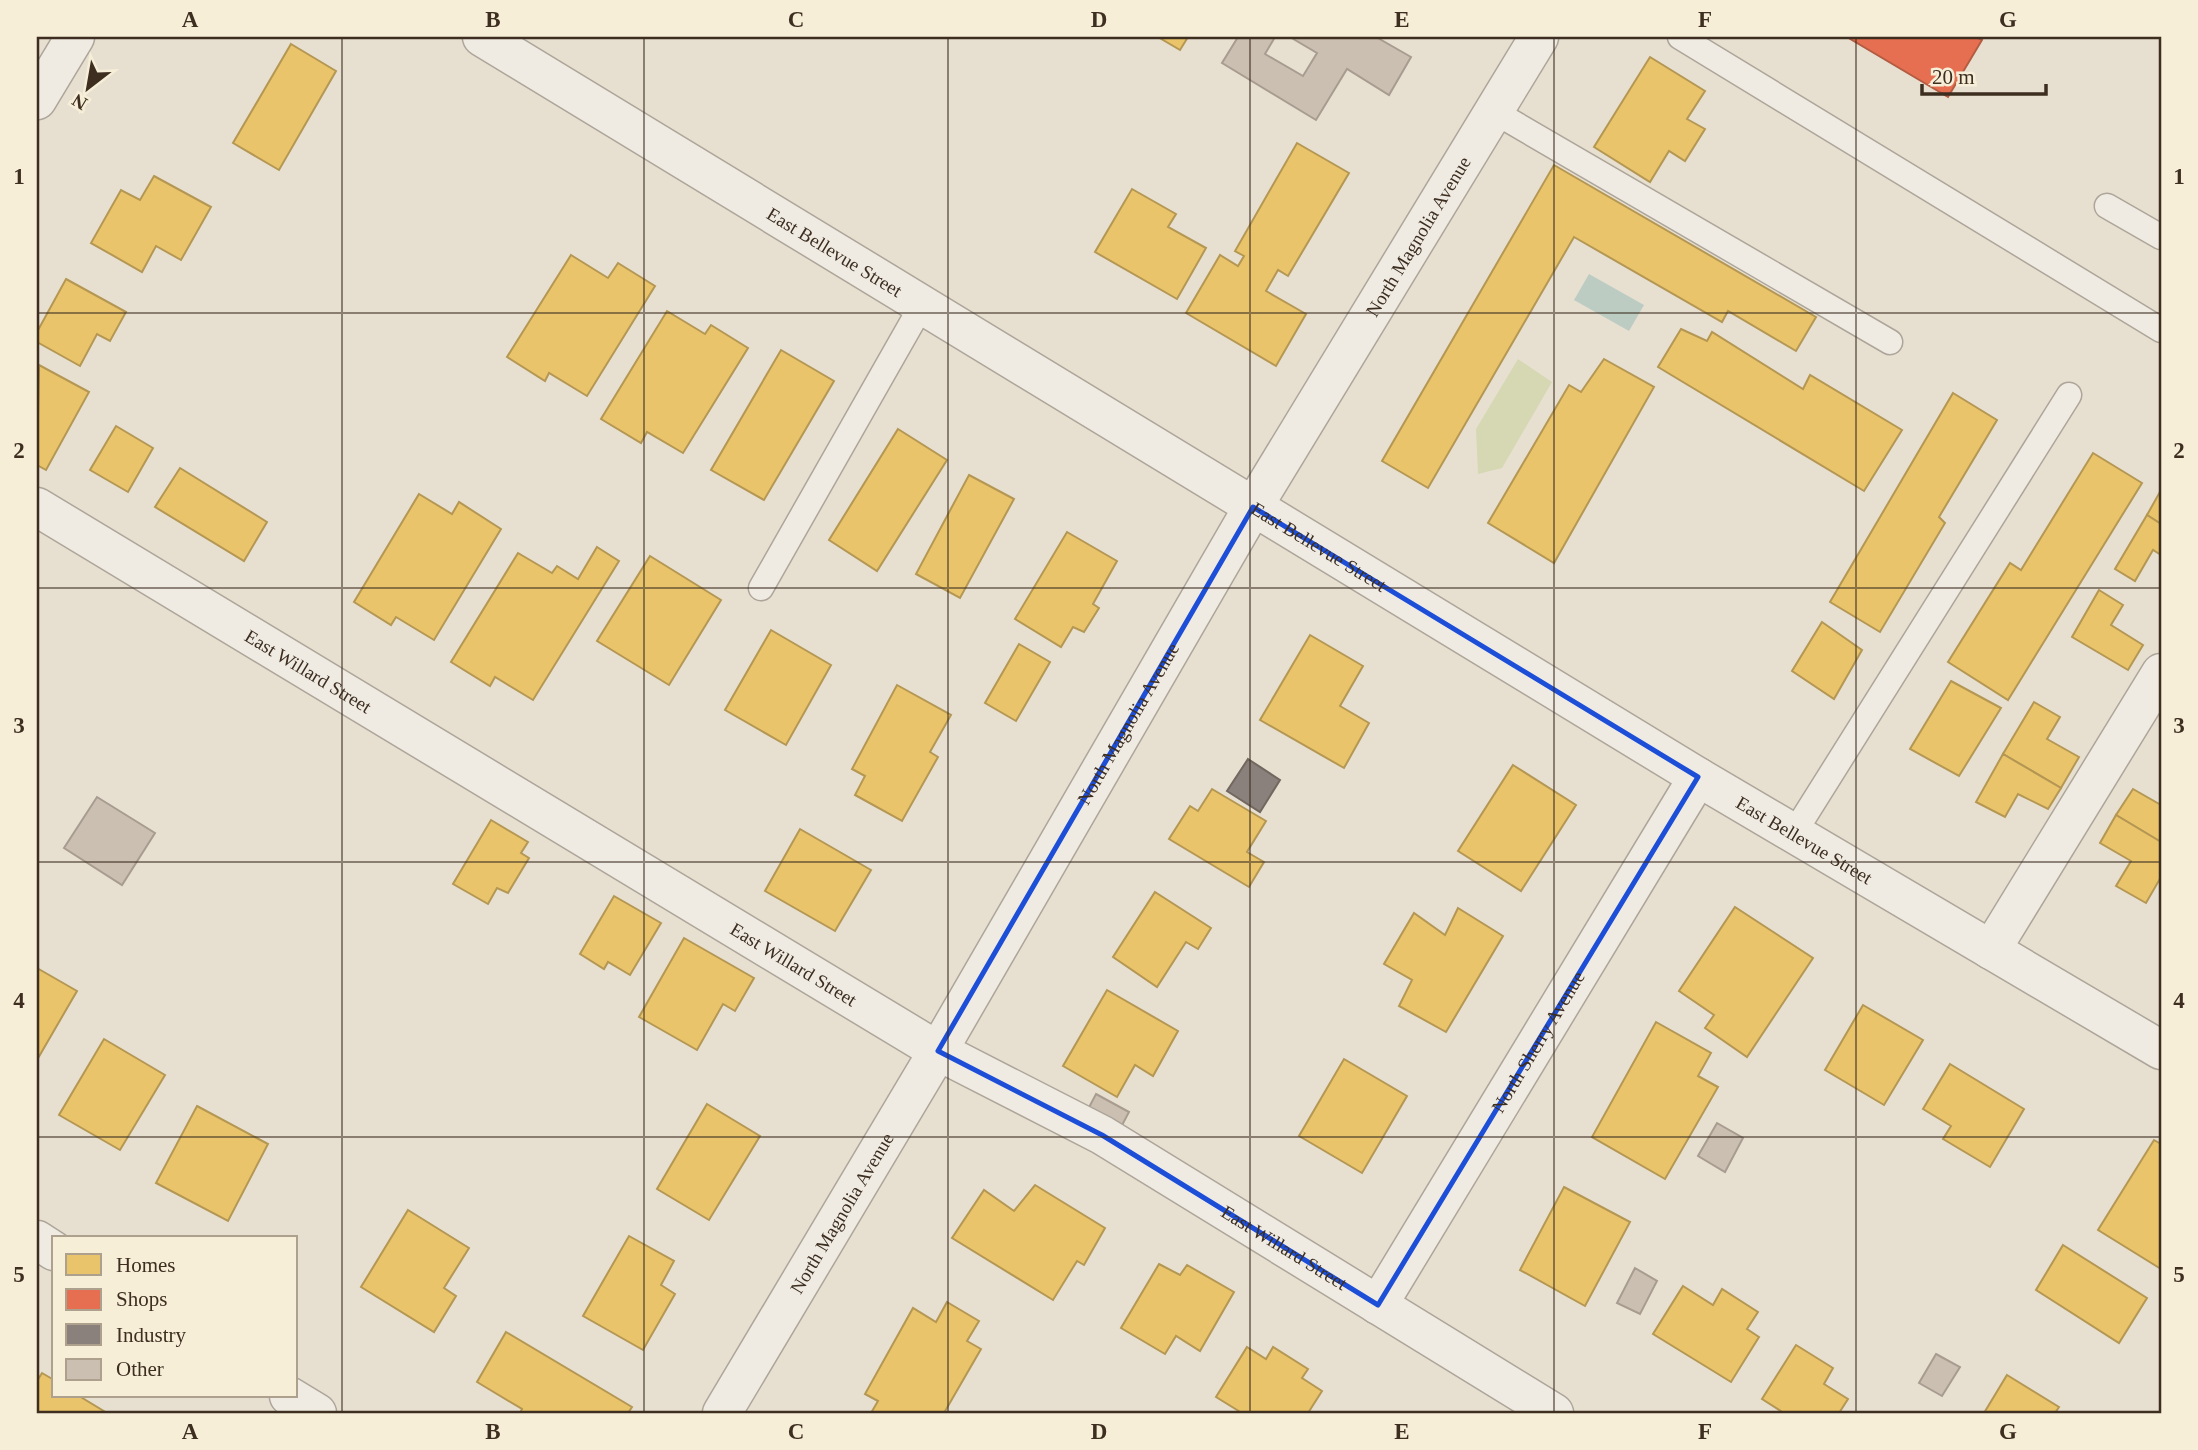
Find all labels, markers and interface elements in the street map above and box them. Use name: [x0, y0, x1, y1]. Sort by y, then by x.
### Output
text: A: [182, 7, 199, 32]
text: B: [485, 7, 501, 32]
text: C: [788, 7, 804, 32]
text: D: [1091, 7, 1107, 32]
text: E: [1394, 7, 1410, 32]
text: F: [1698, 7, 1712, 32]
text: G: [1999, 7, 2017, 32]
north arrow: [52, 52, 122, 122]
scale bar: [1922, 52, 2046, 96]
text: 20 m: [1932, 65, 1975, 89]
text: N: [68, 89, 91, 115]
street label: North Magnolia Avenue: [1362, 153, 1475, 320]
text: 1: [13, 164, 25, 189]
text: 1: [2173, 164, 2185, 189]
street label: East Bellevue Street: [763, 203, 906, 302]
text: 2: [13, 438, 25, 463]
text: 2: [2173, 438, 2185, 463]
street label: East Bellevue Street: [1248, 498, 1391, 596]
street label: East Willard Street: [241, 625, 376, 718]
street label: North Magnolia Avenue: [1073, 639, 1183, 808]
text: 3: [13, 713, 25, 738]
text: 3: [2173, 713, 2185, 738]
street label: East Bellevue Street: [1732, 792, 1877, 889]
street label: East Willard Street: [727, 918, 861, 1011]
street label: North Sherry Avenue: [1487, 968, 1589, 1116]
text: 4: [13, 988, 25, 1013]
text: 4: [2173, 988, 2185, 1013]
street label: North Magnolia Avenue: [786, 1129, 898, 1297]
street label: East Willard Street: [1218, 1201, 1351, 1295]
legend: [52, 1236, 298, 1398]
text: Homes: [116, 1253, 176, 1277]
text: 5: [13, 1262, 25, 1287]
text: 5: [2173, 1262, 2185, 1287]
text: Shops: [116, 1287, 167, 1311]
text: Industry: [116, 1323, 186, 1347]
text: Other: [116, 1357, 164, 1381]
text: A: [182, 1419, 199, 1444]
text: B: [485, 1419, 501, 1444]
text: C: [788, 1419, 804, 1444]
text: D: [1091, 1419, 1107, 1444]
text: E: [1394, 1419, 1410, 1444]
text: F: [1698, 1419, 1712, 1444]
text: G: [1999, 1419, 2017, 1444]

